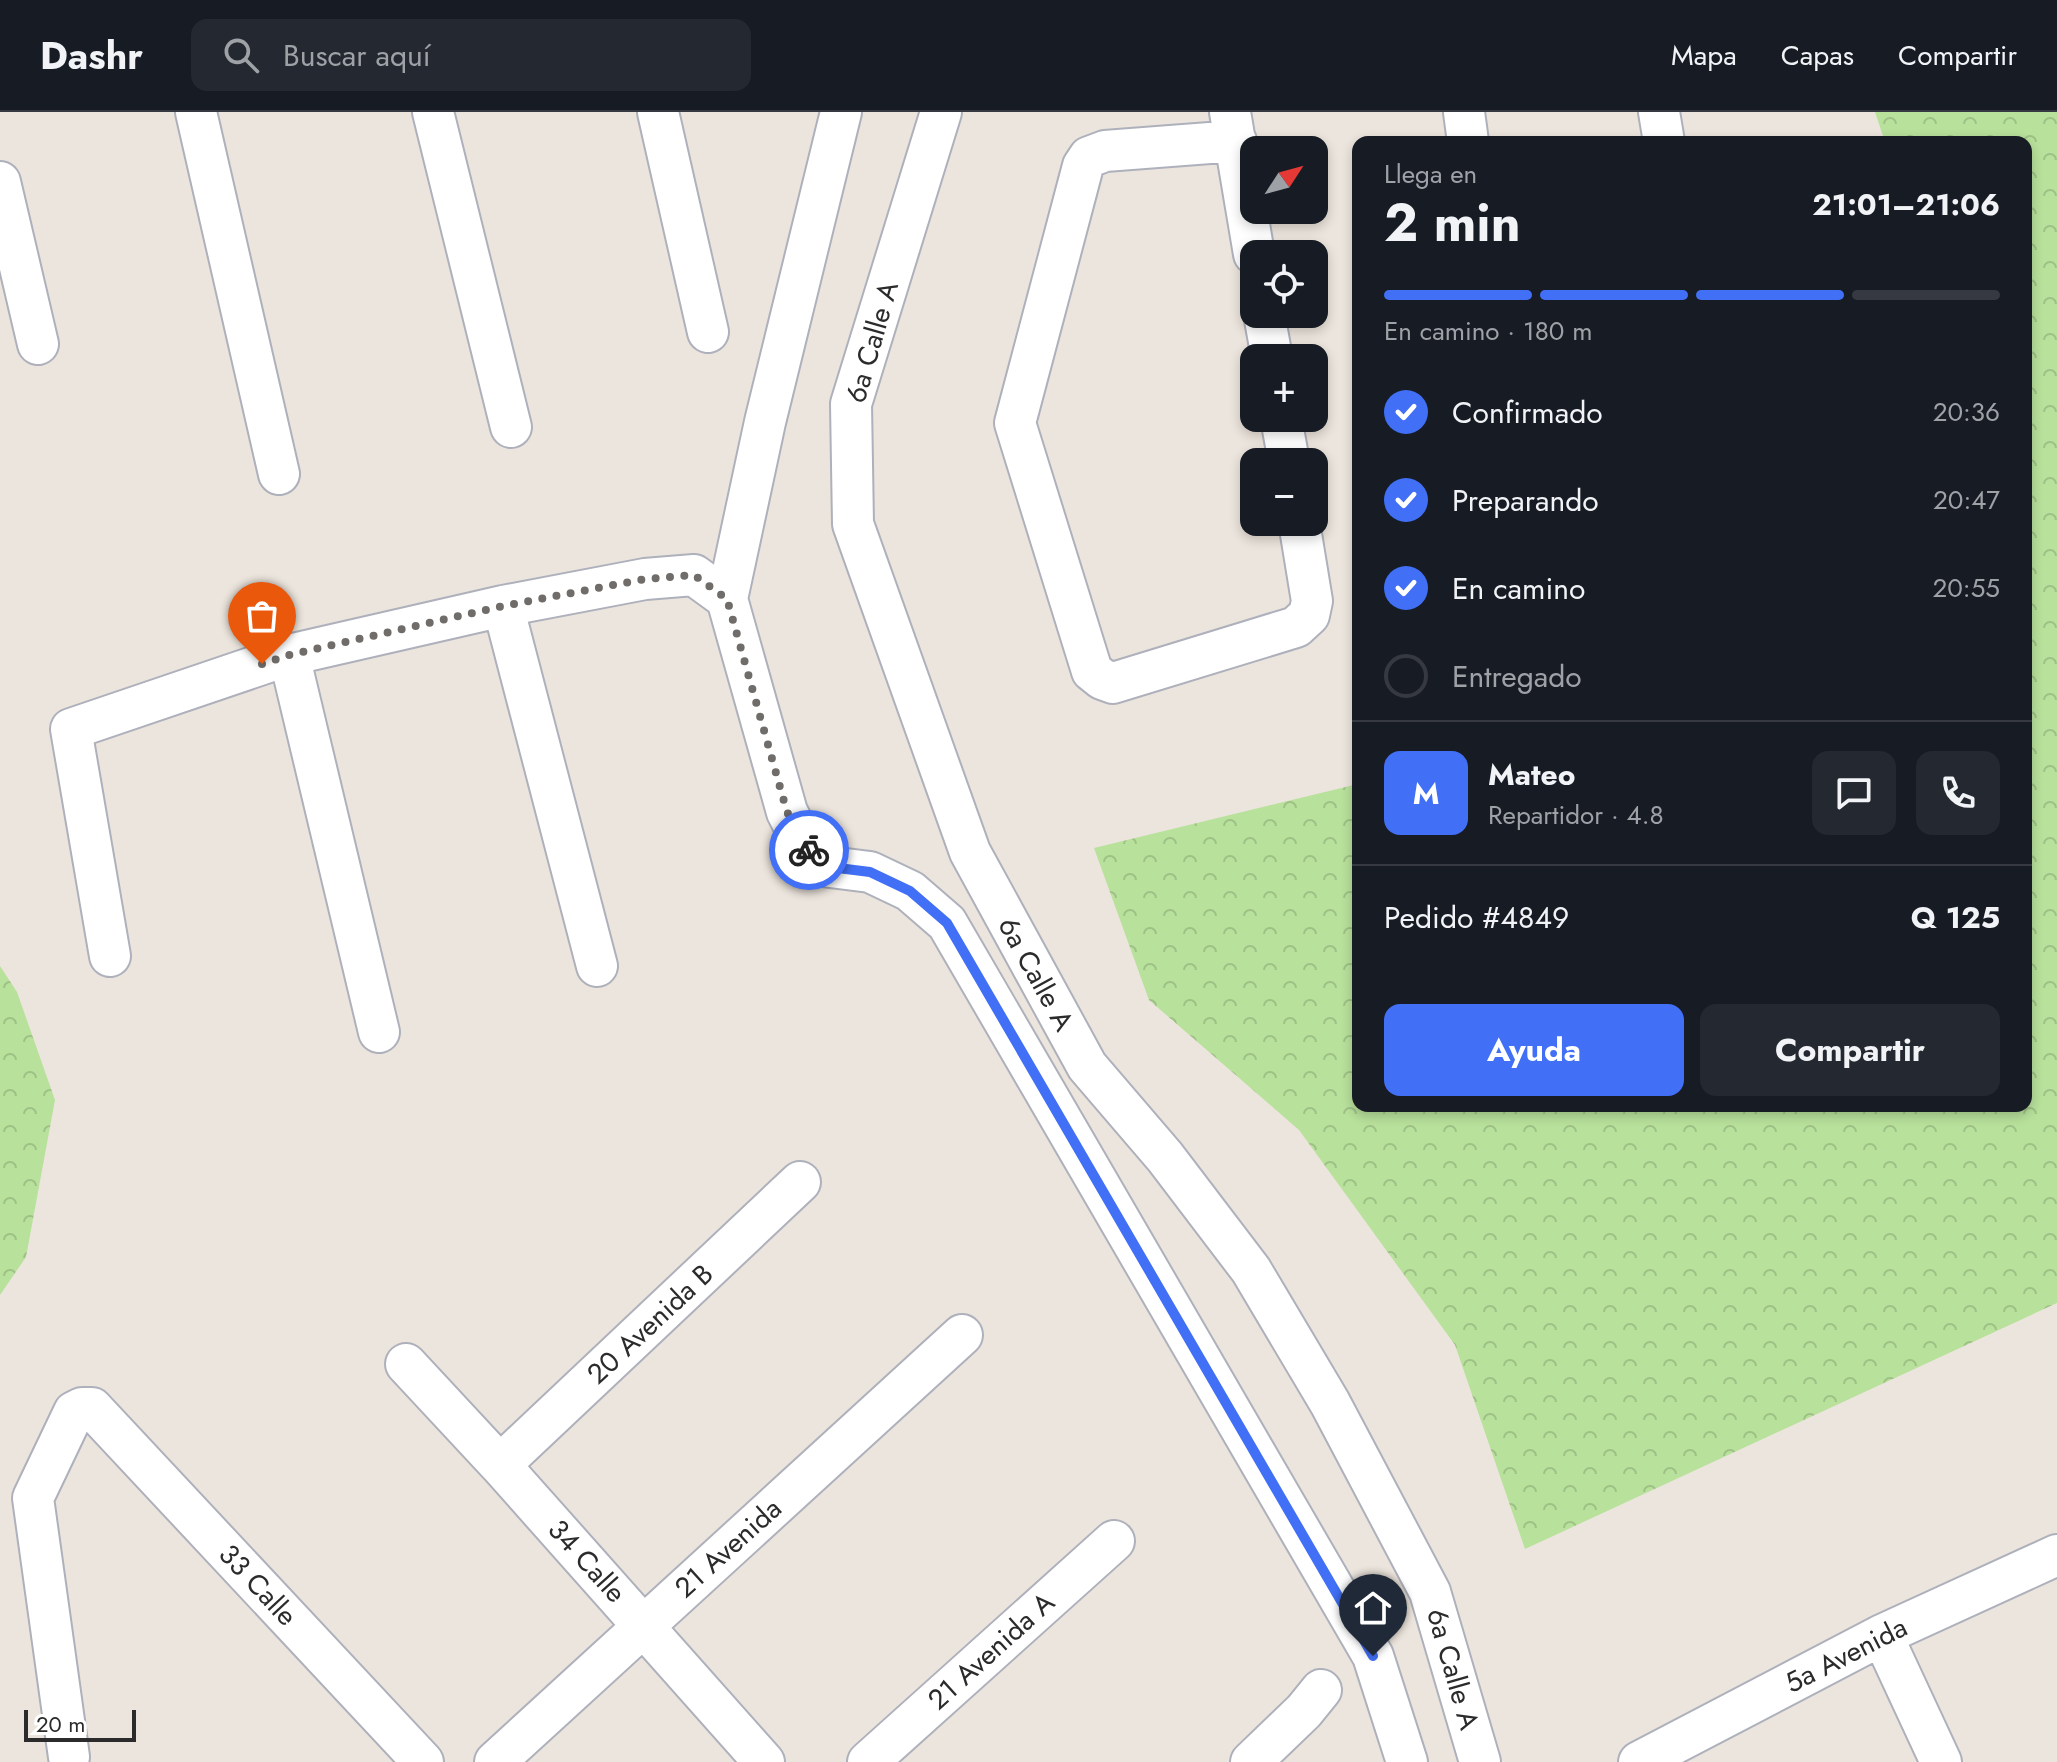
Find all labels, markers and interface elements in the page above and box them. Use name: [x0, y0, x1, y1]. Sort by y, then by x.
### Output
search box: [191, 19, 751, 91]
text: Dashr: [40, 28, 143, 83]
icon: search: [219, 33, 263, 77]
text: Buscar aquí: [283, 34, 431, 77]
text: Mapa: [1671, 35, 1737, 76]
text: Capas: [1781, 35, 1854, 76]
text: Compartir: [1898, 35, 2017, 76]
north arrow: [1240, 136, 1328, 224]
map controls: [1240, 136, 1328, 536]
text: Llega en: [1384, 155, 1477, 193]
text: 21:01–21:06: [1812, 183, 2000, 226]
text: 2 min: [1384, 185, 1521, 261]
button: locate: [1240, 240, 1328, 328]
street label: 6a Calle A: [835, 276, 909, 408]
text: En camino · 180 m: [1384, 312, 1593, 350]
button: +: [1240, 344, 1328, 432]
icon: check: [1384, 390, 1428, 434]
text: Confirmado: [1452, 391, 1603, 434]
text: 20:36: [1933, 393, 2000, 431]
button: −: [1240, 448, 1328, 536]
icon: check: [1384, 478, 1428, 522]
text: Preparando: [1452, 479, 1599, 522]
text: 20:47: [1933, 481, 2000, 519]
icon: check: [1384, 566, 1428, 610]
text: En camino: [1452, 567, 1585, 610]
text: 20:55: [1932, 569, 2000, 607]
pin: [228, 582, 296, 664]
icon: bag: [240, 594, 284, 638]
text: Entregado: [1452, 655, 1582, 698]
button: chat: [1812, 751, 1896, 835]
button: phone: [1916, 751, 2000, 835]
text: Mateo: [1488, 753, 1575, 796]
text: M: [1413, 772, 1439, 815]
text: Repartidor · 4.8: [1488, 796, 1664, 834]
courier: [769, 810, 849, 890]
icon: bike: [787, 828, 831, 872]
text: Pedido #4849: [1384, 896, 1569, 939]
text: Q 125: [1911, 896, 2000, 939]
street label: 6a Calle A: [988, 909, 1084, 1039]
button: Ayuda: [1384, 1004, 1684, 1096]
button: Compartir: [1700, 1004, 2000, 1096]
street label: 20 Avenida B: [578, 1254, 722, 1394]
street label: 21 Avenida: [665, 1489, 791, 1607]
street label: 34 Calle: [538, 1510, 636, 1612]
street label: 33 Calle: [209, 1535, 307, 1635]
pin: [1339, 1574, 1407, 1656]
street label: 21 Avenida A: [918, 1582, 1064, 1719]
icon: home: [1351, 1586, 1395, 1630]
street label: 6a Calle A: [1416, 1603, 1490, 1735]
street label: 5a Avenida: [1778, 1607, 1914, 1703]
scale bar: [24, 1706, 136, 1742]
text: 20 m: [36, 1708, 85, 1740]

